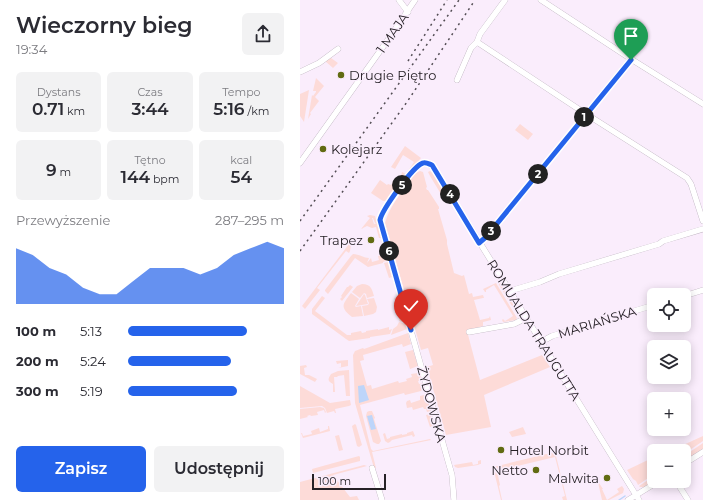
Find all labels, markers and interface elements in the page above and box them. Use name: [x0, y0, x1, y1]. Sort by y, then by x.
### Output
street label: 1 MAJA: [372, 9, 412, 56]
text: Wieczorny bieg: [16, 12, 193, 39]
button: share: [242, 13, 284, 55]
pin: [614, 19, 648, 60]
icon: arrive: [620, 25, 642, 47]
text: 19:34: [16, 41, 47, 57]
place label: Drugie Piętro: [349, 67, 437, 83]
marker: Drugie Piętro: [336, 70, 346, 80]
text: Dystans: [37, 85, 81, 99]
text: Czas: [137, 85, 163, 99]
text: Tempo: [222, 85, 261, 99]
text: 0.71: [32, 99, 64, 119]
text: 3:44: [131, 99, 169, 119]
text: 5:16: [213, 99, 245, 119]
text: km: [64, 104, 85, 118]
text: /km: [245, 104, 269, 118]
pin: 1: [574, 107, 594, 127]
text: 1: [582, 110, 586, 124]
place label: Kolejarz: [331, 141, 383, 157]
marker: Kolejarz: [318, 144, 328, 154]
text: Tętno: [134, 153, 166, 167]
text: kcal: [230, 153, 252, 167]
text: 9: [46, 160, 57, 180]
pin: 2: [528, 164, 548, 184]
text: m: [57, 165, 71, 179]
text: 144: [120, 167, 150, 187]
text: 54: [231, 167, 252, 187]
text: 2: [535, 167, 541, 181]
text: bpm: [150, 172, 180, 186]
pin: 5: [392, 175, 412, 195]
text: 5: [399, 178, 405, 192]
pin: 4: [440, 184, 460, 204]
text: 4: [446, 187, 454, 201]
text: Przewyższenie: [16, 212, 110, 228]
text: 287–295 m: [215, 212, 284, 228]
pin: 3: [481, 221, 501, 241]
text: 3: [488, 224, 494, 238]
place label: Trapez: [320, 232, 363, 248]
marker: Trapez: [366, 235, 376, 245]
pin: 6: [379, 241, 399, 261]
text: 6: [385, 244, 393, 258]
street label: ROMUALDA TRAUGUTTA: [484, 256, 584, 404]
map controls: [647, 288, 691, 488]
button: locate: [647, 288, 691, 332]
pin: [394, 289, 428, 330]
icon: check: [400, 295, 422, 317]
street label: MARIAŃSKA: [556, 302, 639, 342]
text: 100 m: [16, 323, 56, 339]
text: 5:13: [80, 323, 102, 339]
button: layers: [647, 340, 691, 384]
text: 200 m: [16, 353, 59, 369]
text: 5:24: [80, 353, 106, 369]
street label: ŻYDOWSKA: [414, 364, 450, 445]
text: 300 m: [16, 383, 59, 399]
text: 5:19: [80, 383, 103, 399]
button: +: [647, 392, 691, 436]
place label: Hotel Norbit: [509, 442, 589, 458]
button: −: [647, 444, 691, 488]
marker: Hotel Norbit: [496, 445, 506, 455]
button: Zapisz: [16, 446, 146, 492]
button: Udostępnij: [154, 446, 284, 492]
place label: Netto: [491, 462, 528, 478]
marker: Netto: [531, 465, 541, 475]
place label: Malwita: [548, 470, 599, 486]
scale bar: [312, 472, 386, 491]
marker: Malwita: [602, 473, 612, 483]
text: 100 m: [318, 474, 351, 488]

